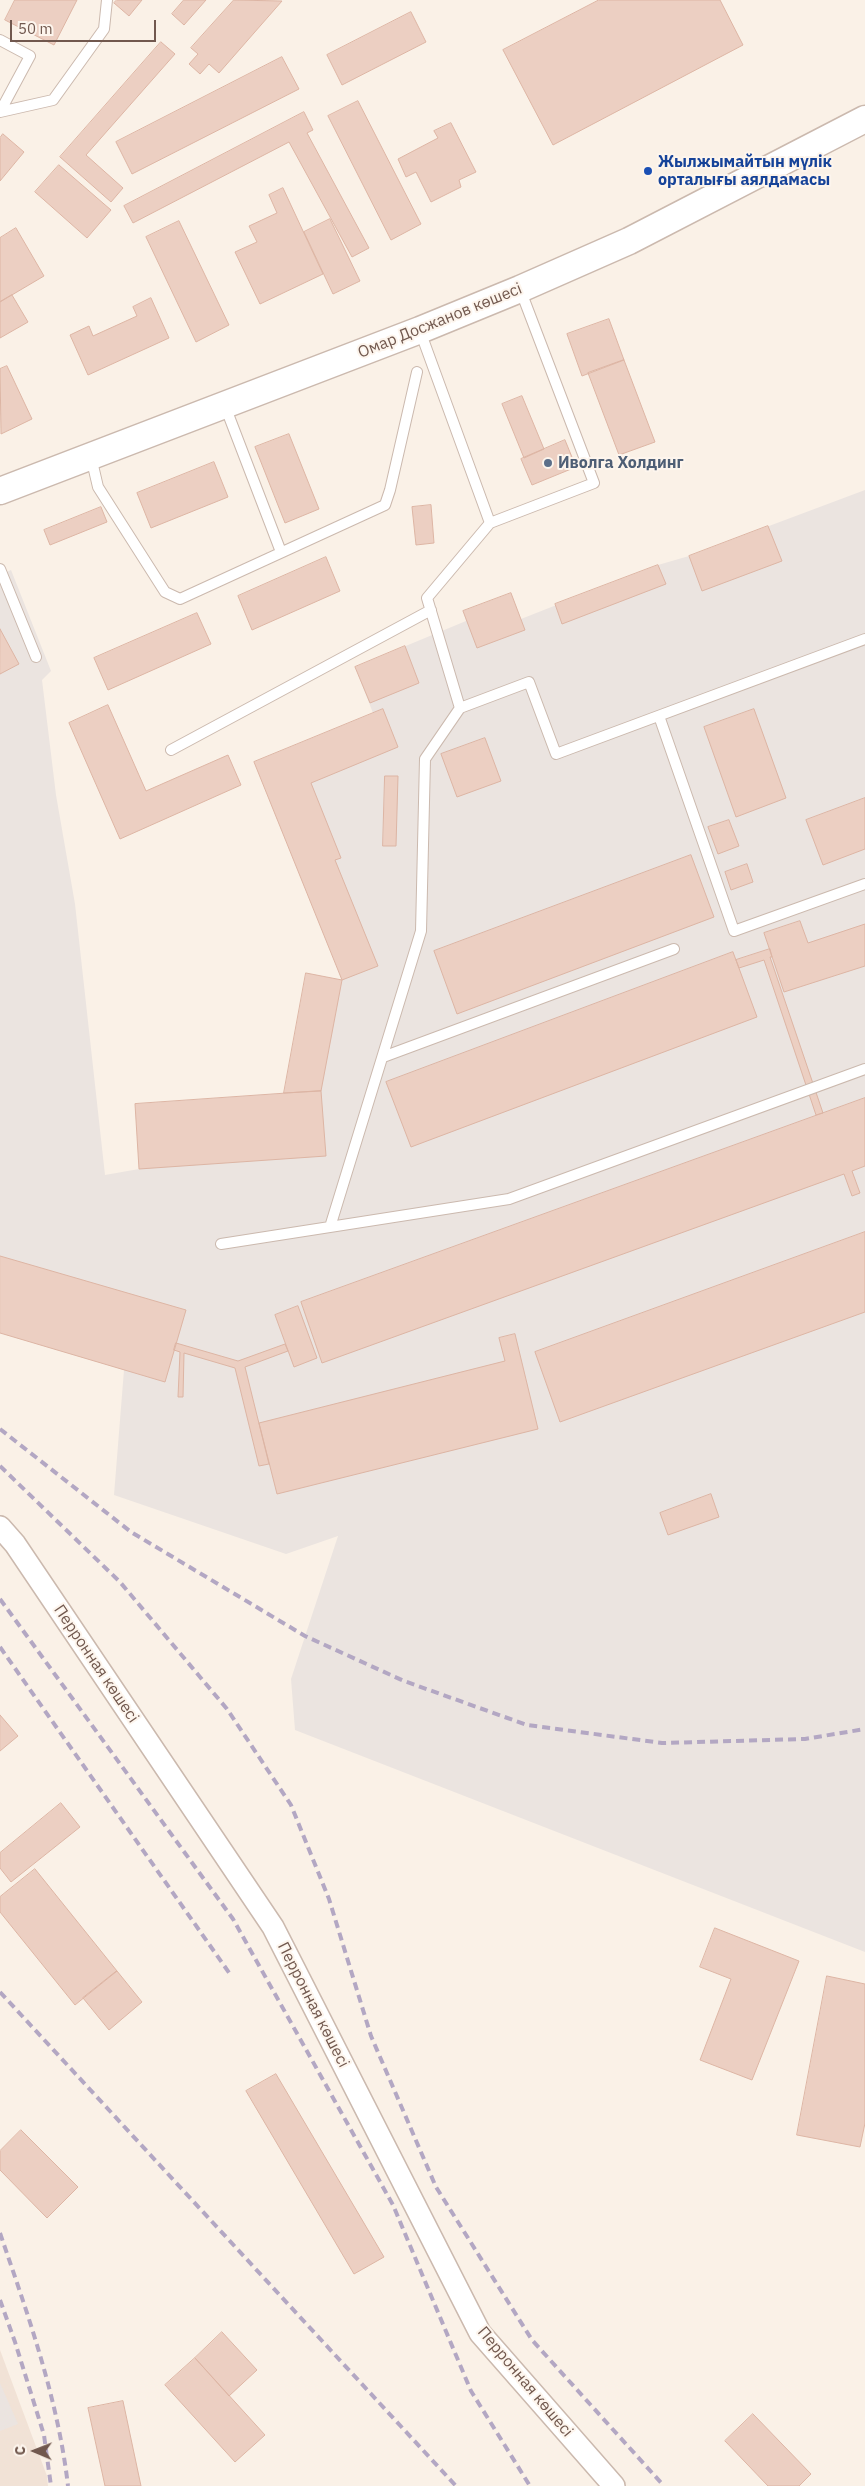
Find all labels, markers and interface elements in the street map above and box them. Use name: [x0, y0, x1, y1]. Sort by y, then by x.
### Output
scale bar: [12, 10, 159, 42]
text: 50 m: [18, 19, 53, 38]
place label: Жылжымайтын мүлік орталығы аялдамасы: [658, 152, 832, 190]
marker: Жылжымайтын мүлік орталығы аялдамасы: [642, 165, 654, 177]
street label: Омар Досжанов көшесі: [355, 279, 525, 363]
place label: Иволга Холдинг: [558, 453, 684, 473]
marker: Иволга Холдинг: [542, 457, 554, 469]
street label: Перронная көшесі: [49, 1601, 143, 1727]
street label: Перронная көшесі: [273, 1939, 353, 2071]
street label: Перронная көшесі: [473, 2323, 577, 2441]
north arrow: [10, 2426, 60, 2476]
text: С: [11, 2446, 29, 2455]

